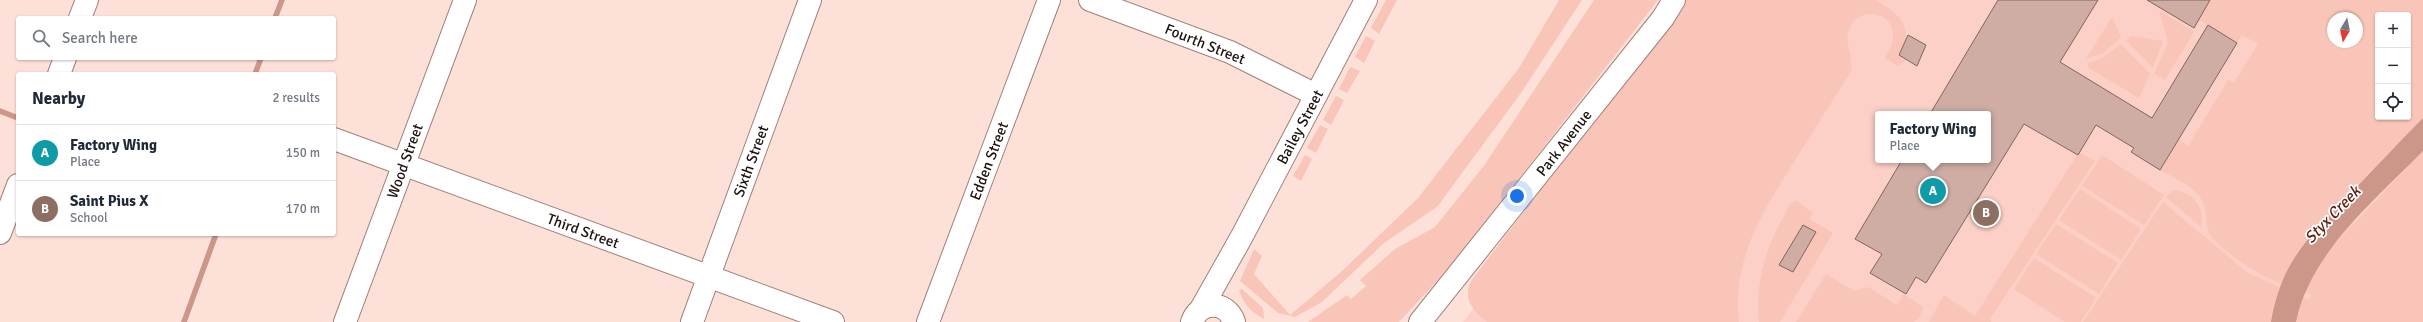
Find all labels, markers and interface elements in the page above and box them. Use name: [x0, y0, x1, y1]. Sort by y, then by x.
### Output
north arrow: [2327, 12, 2363, 48]
map controls: [2375, 12, 2411, 120]
button: +: [2375, 12, 2411, 48]
search box: [16, 16, 336, 60]
street label: Fourth Street: [1162, 20, 1248, 68]
icon: search: [30, 27, 52, 49]
text: Search here: [62, 29, 138, 47]
button: −: [2375, 48, 2411, 84]
button: locate: [2375, 84, 2411, 120]
street label: Bailey Street: [1273, 87, 1327, 167]
text: Nearby: [32, 88, 85, 109]
text: 2 results: [272, 90, 320, 106]
street label: Park Avenue: [1533, 106, 1595, 180]
popup: [1875, 111, 1991, 163]
street label: Edden Street: [966, 119, 1012, 203]
text: Factory Wing: [1890, 120, 1977, 138]
street label: Wood Street: [383, 121, 427, 201]
street label: Sixth Street: [730, 123, 772, 199]
text: Factory Wing: [70, 136, 157, 154]
text: Place: [1890, 138, 1920, 154]
text: A: [41, 145, 49, 161]
text: 150 m: [286, 145, 320, 161]
text: Place: [70, 154, 100, 170]
pin: A: [1920, 176, 1946, 206]
water label: Styx Creek: [2300, 180, 2366, 248]
your location: [1507, 186, 1527, 206]
text: Saint Pius X: [70, 192, 148, 210]
pin: B: [1973, 198, 1999, 228]
text: B: [41, 201, 49, 217]
text: 170 m: [286, 201, 320, 217]
text: School: [70, 210, 108, 226]
street label: Third Street: [545, 210, 621, 252]

